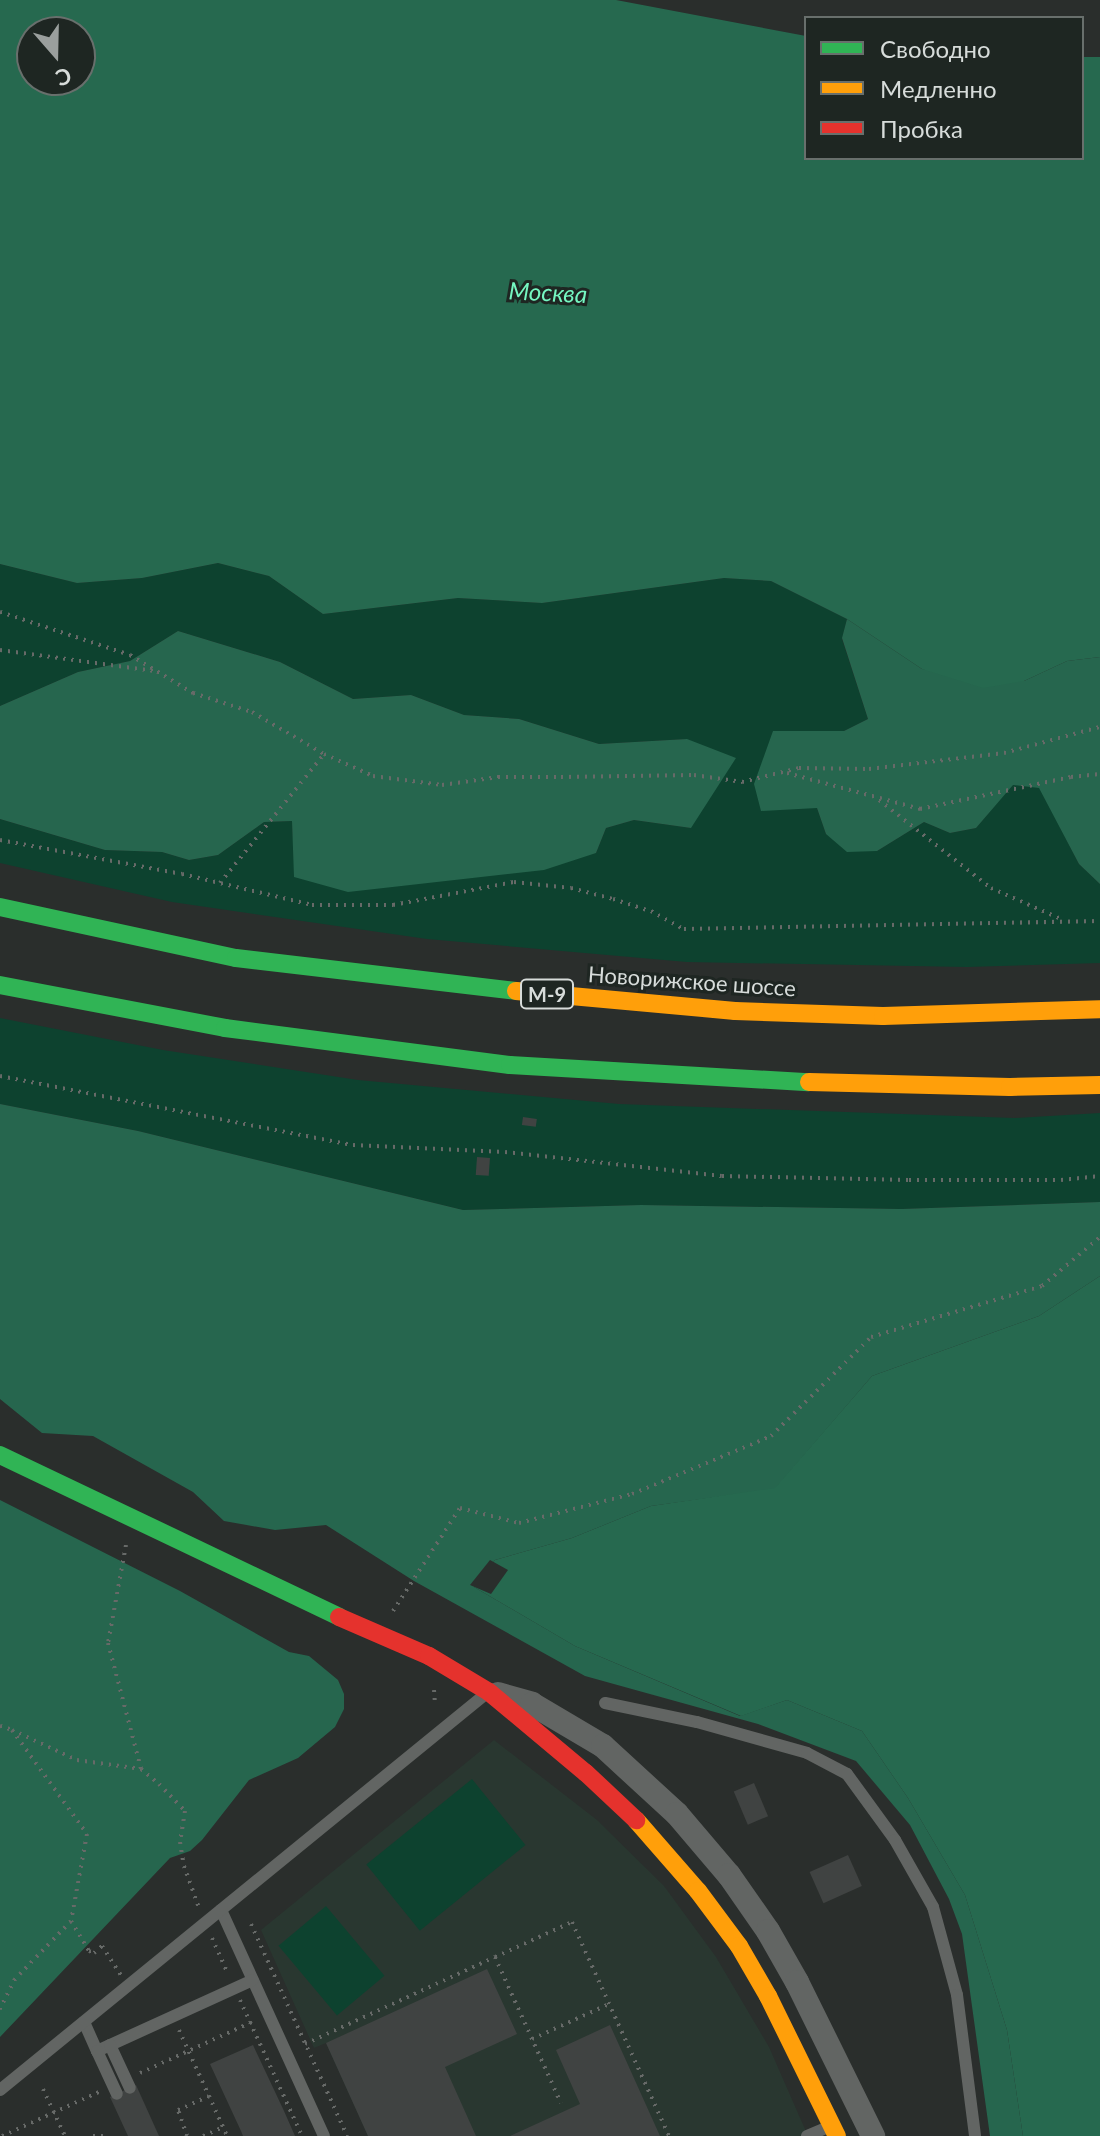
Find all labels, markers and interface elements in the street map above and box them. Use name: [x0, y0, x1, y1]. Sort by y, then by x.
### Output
north arrow: [16, 16, 96, 96]
legend: [804, 16, 1084, 160]
text: Свободно: [880, 34, 991, 63]
text: С: [52, 62, 75, 92]
text: Медленно: [880, 74, 997, 103]
text: Пробка: [880, 114, 963, 143]
water label: Москва: [508, 276, 588, 308]
street label: Новорижское шоссе: [587, 961, 797, 1001]
road number: М-9: [519, 978, 575, 1010]

